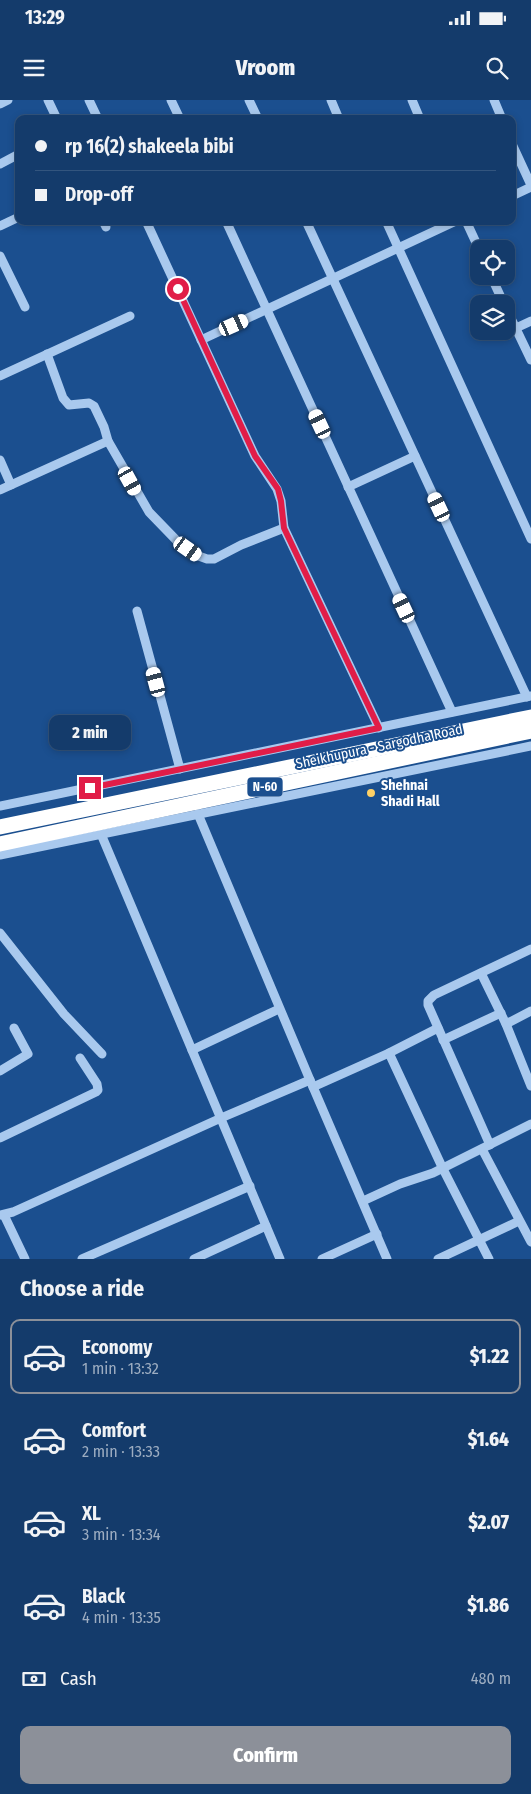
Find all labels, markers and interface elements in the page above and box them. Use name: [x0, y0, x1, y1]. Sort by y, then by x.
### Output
text: 13:29: [25, 6, 65, 29]
icon: menu: [20, 54, 48, 82]
text: Vroom: [236, 54, 295, 81]
icon: search: [483, 54, 511, 82]
text: rp 16(2) shakeela bibi: [65, 135, 234, 158]
text: Drop-off: [65, 183, 133, 206]
map controls: [470, 240, 515, 340]
button: locate: [470, 240, 515, 285]
route start: [167, 278, 189, 300]
button: layers: [470, 295, 515, 340]
car: [217, 312, 250, 338]
car: [306, 407, 333, 441]
car: [116, 464, 143, 498]
car: [425, 490, 452, 524]
car: [171, 534, 204, 564]
car: [390, 591, 417, 625]
car: [144, 666, 167, 698]
callout: 2 min: [49, 716, 131, 750]
street label: Sheikhupura - Sargodha Road: [294, 720, 464, 772]
text: 2 min: [72, 723, 108, 742]
route end: [79, 777, 101, 799]
place label: Shehnai Shadi Hall: [381, 777, 440, 810]
road number: N-60: [248, 778, 282, 796]
marker: Shehnai Shadi Hall: [365, 787, 377, 799]
text: Choose a ride: [20, 1275, 144, 1302]
icon: car: [22, 1334, 67, 1379]
text: Economy: [82, 1336, 152, 1359]
text: $1.22: [470, 1345, 509, 1368]
text: 1 min · 13:32: [82, 1359, 159, 1378]
icon: car: [22, 1417, 67, 1462]
text: Comfort: [82, 1419, 146, 1442]
text: $1.64: [468, 1428, 509, 1451]
text: 2 min · 13:33: [82, 1442, 160, 1461]
icon: car: [22, 1500, 67, 1545]
text: XL: [82, 1502, 101, 1525]
text: $2.07: [468, 1511, 509, 1534]
text: 3 min · 13:34: [82, 1525, 161, 1544]
icon: car: [22, 1583, 67, 1628]
text: Black: [82, 1585, 125, 1608]
text: $1.86: [467, 1594, 509, 1617]
text: 4 min · 13:35: [82, 1608, 161, 1627]
icon: cash: [20, 1665, 48, 1693]
text: Cash: [60, 1667, 97, 1690]
text: 480 m: [471, 1669, 511, 1688]
button: Confirm: [20, 1726, 511, 1784]

